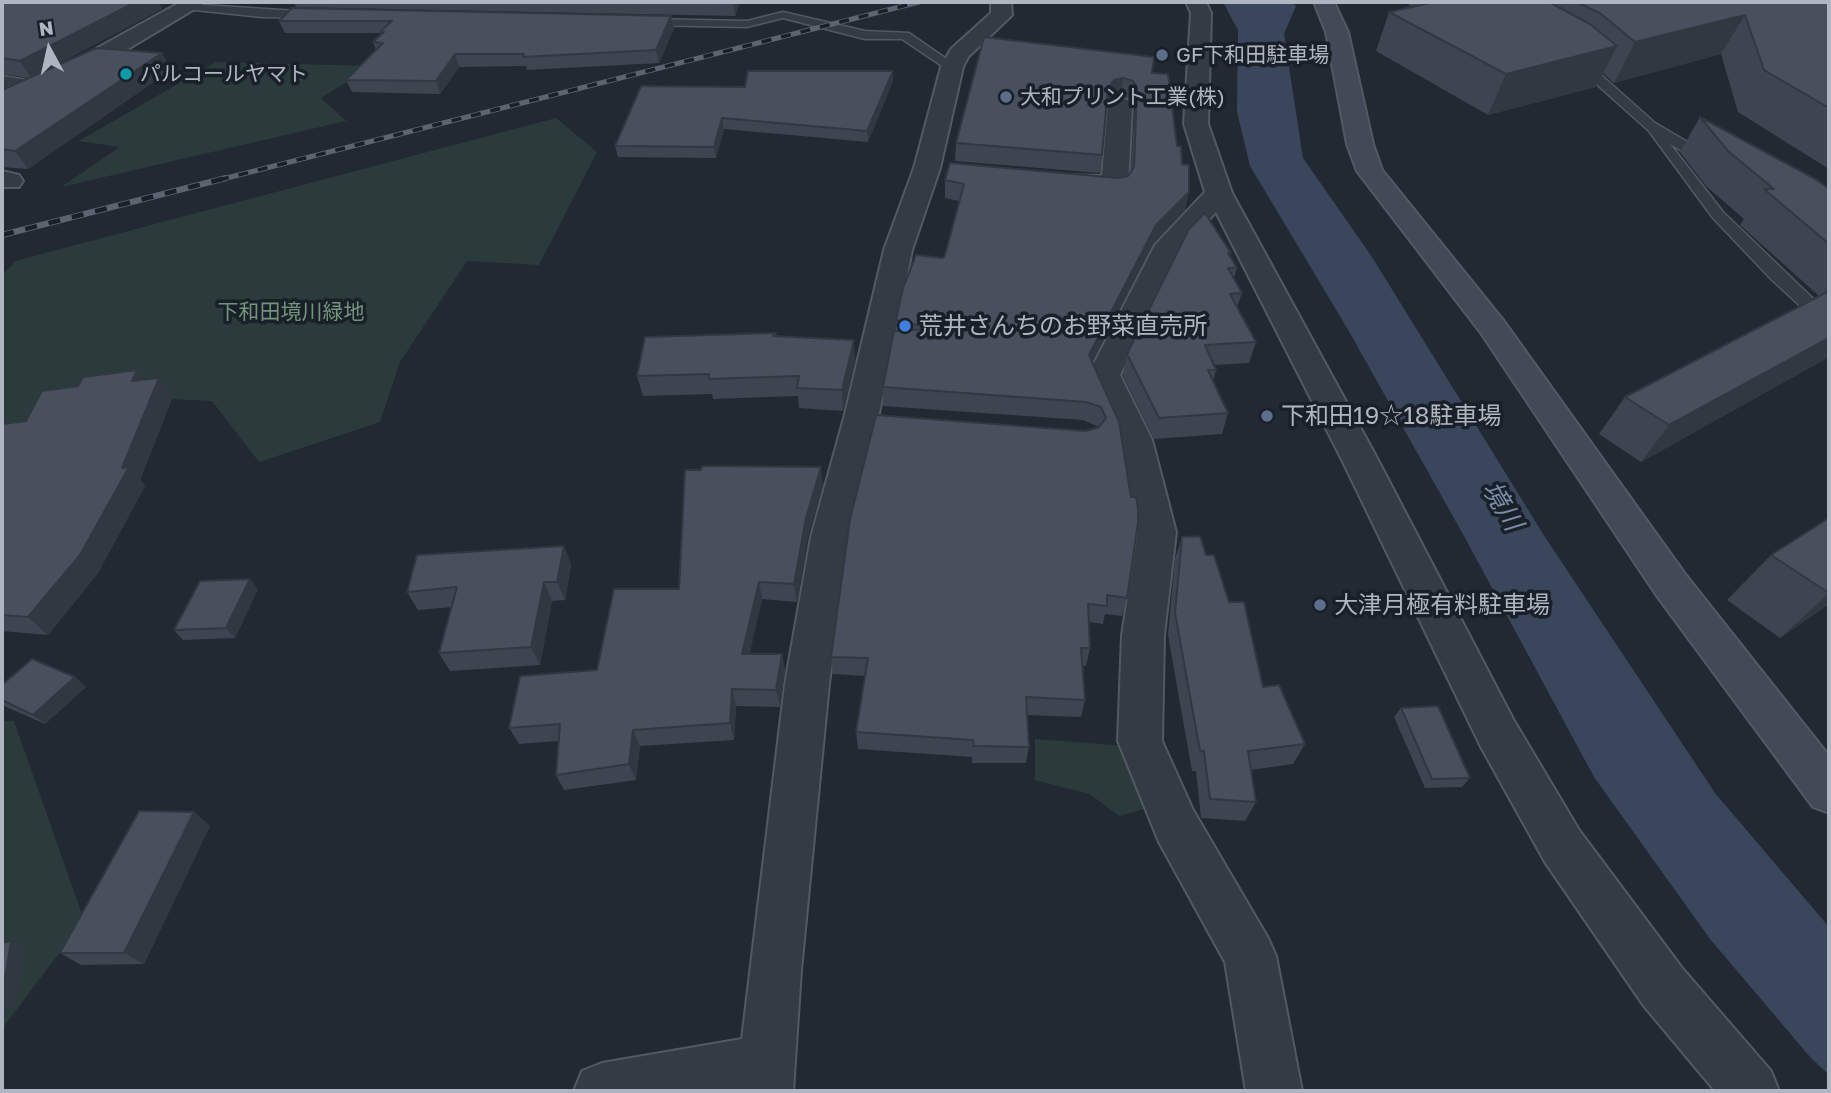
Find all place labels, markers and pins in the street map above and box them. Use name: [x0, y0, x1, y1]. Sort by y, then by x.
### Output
place label: GF下和田駐車場: [1176, 42, 1329, 68]
marker: GF下和田駐車場: [1154, 47, 1170, 63]
place label: パルコールヤマト: [140, 61, 308, 87]
marker: パルコールヤマト: [118, 66, 134, 82]
place label: 大和プリント工業(株): [1020, 84, 1225, 110]
marker: 大和プリント工業(株): [998, 89, 1014, 105]
place label: 荒井さんちのお野菜直売所: [919, 312, 1207, 340]
marker: 荒井さんちのお野菜直売所: [897, 318, 913, 334]
place label: 下和田19☆18駐車場: [1281, 402, 1501, 430]
marker: 下和田19☆18駐車場: [1259, 408, 1275, 424]
place label: 大津月極有料駐車場: [1334, 591, 1550, 619]
marker: 大津月極有料駐車場: [1312, 597, 1328, 613]

